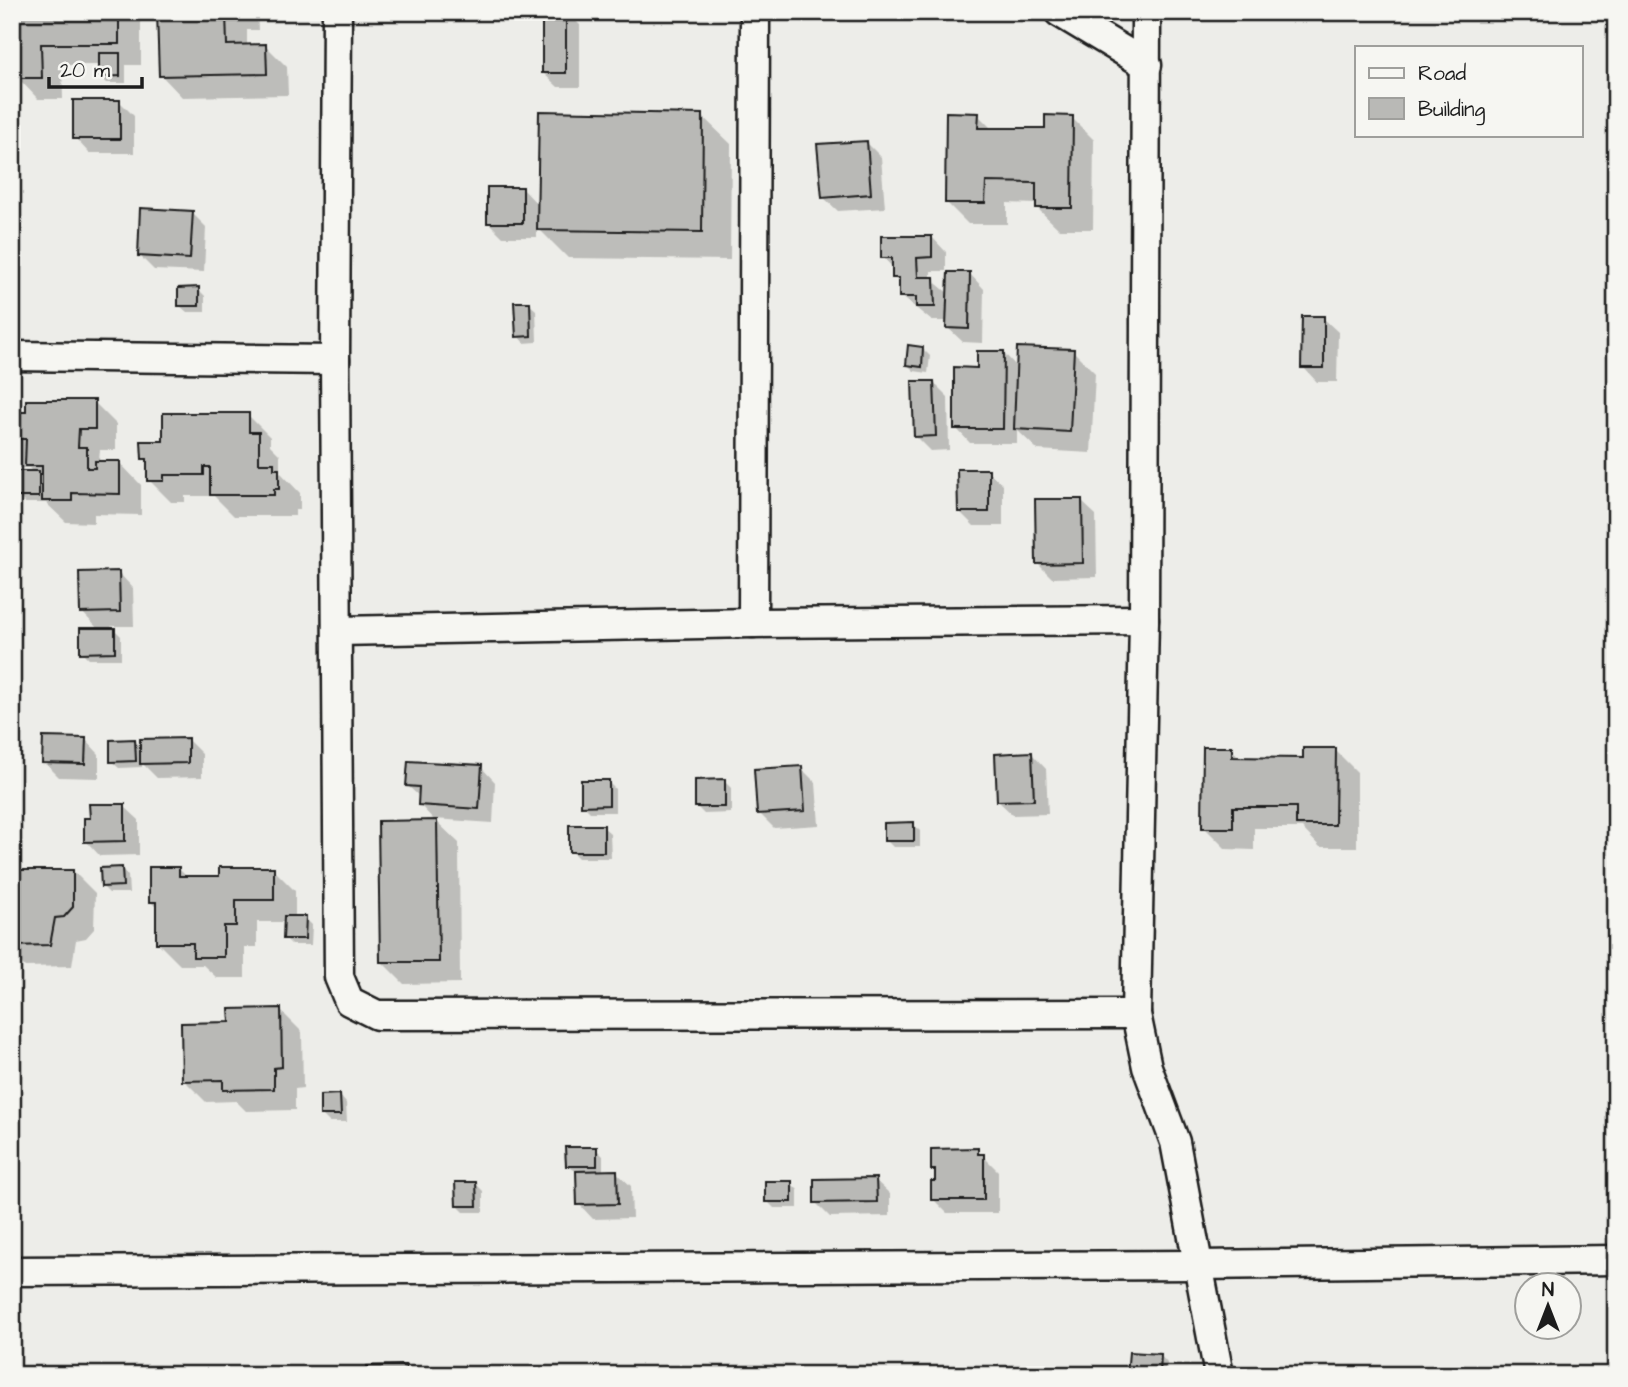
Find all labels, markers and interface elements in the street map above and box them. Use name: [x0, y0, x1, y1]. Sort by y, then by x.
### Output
scale bar: [49, 46, 142, 90]
legend: [1355, 46, 1582, 136]
text: 20 m: [60, 56, 111, 85]
text: Road: [1418, 59, 1466, 88]
text: Building: [1418, 95, 1486, 126]
north arrow: [1512, 1272, 1582, 1342]
text: N: [1542, 1277, 1554, 1304]

